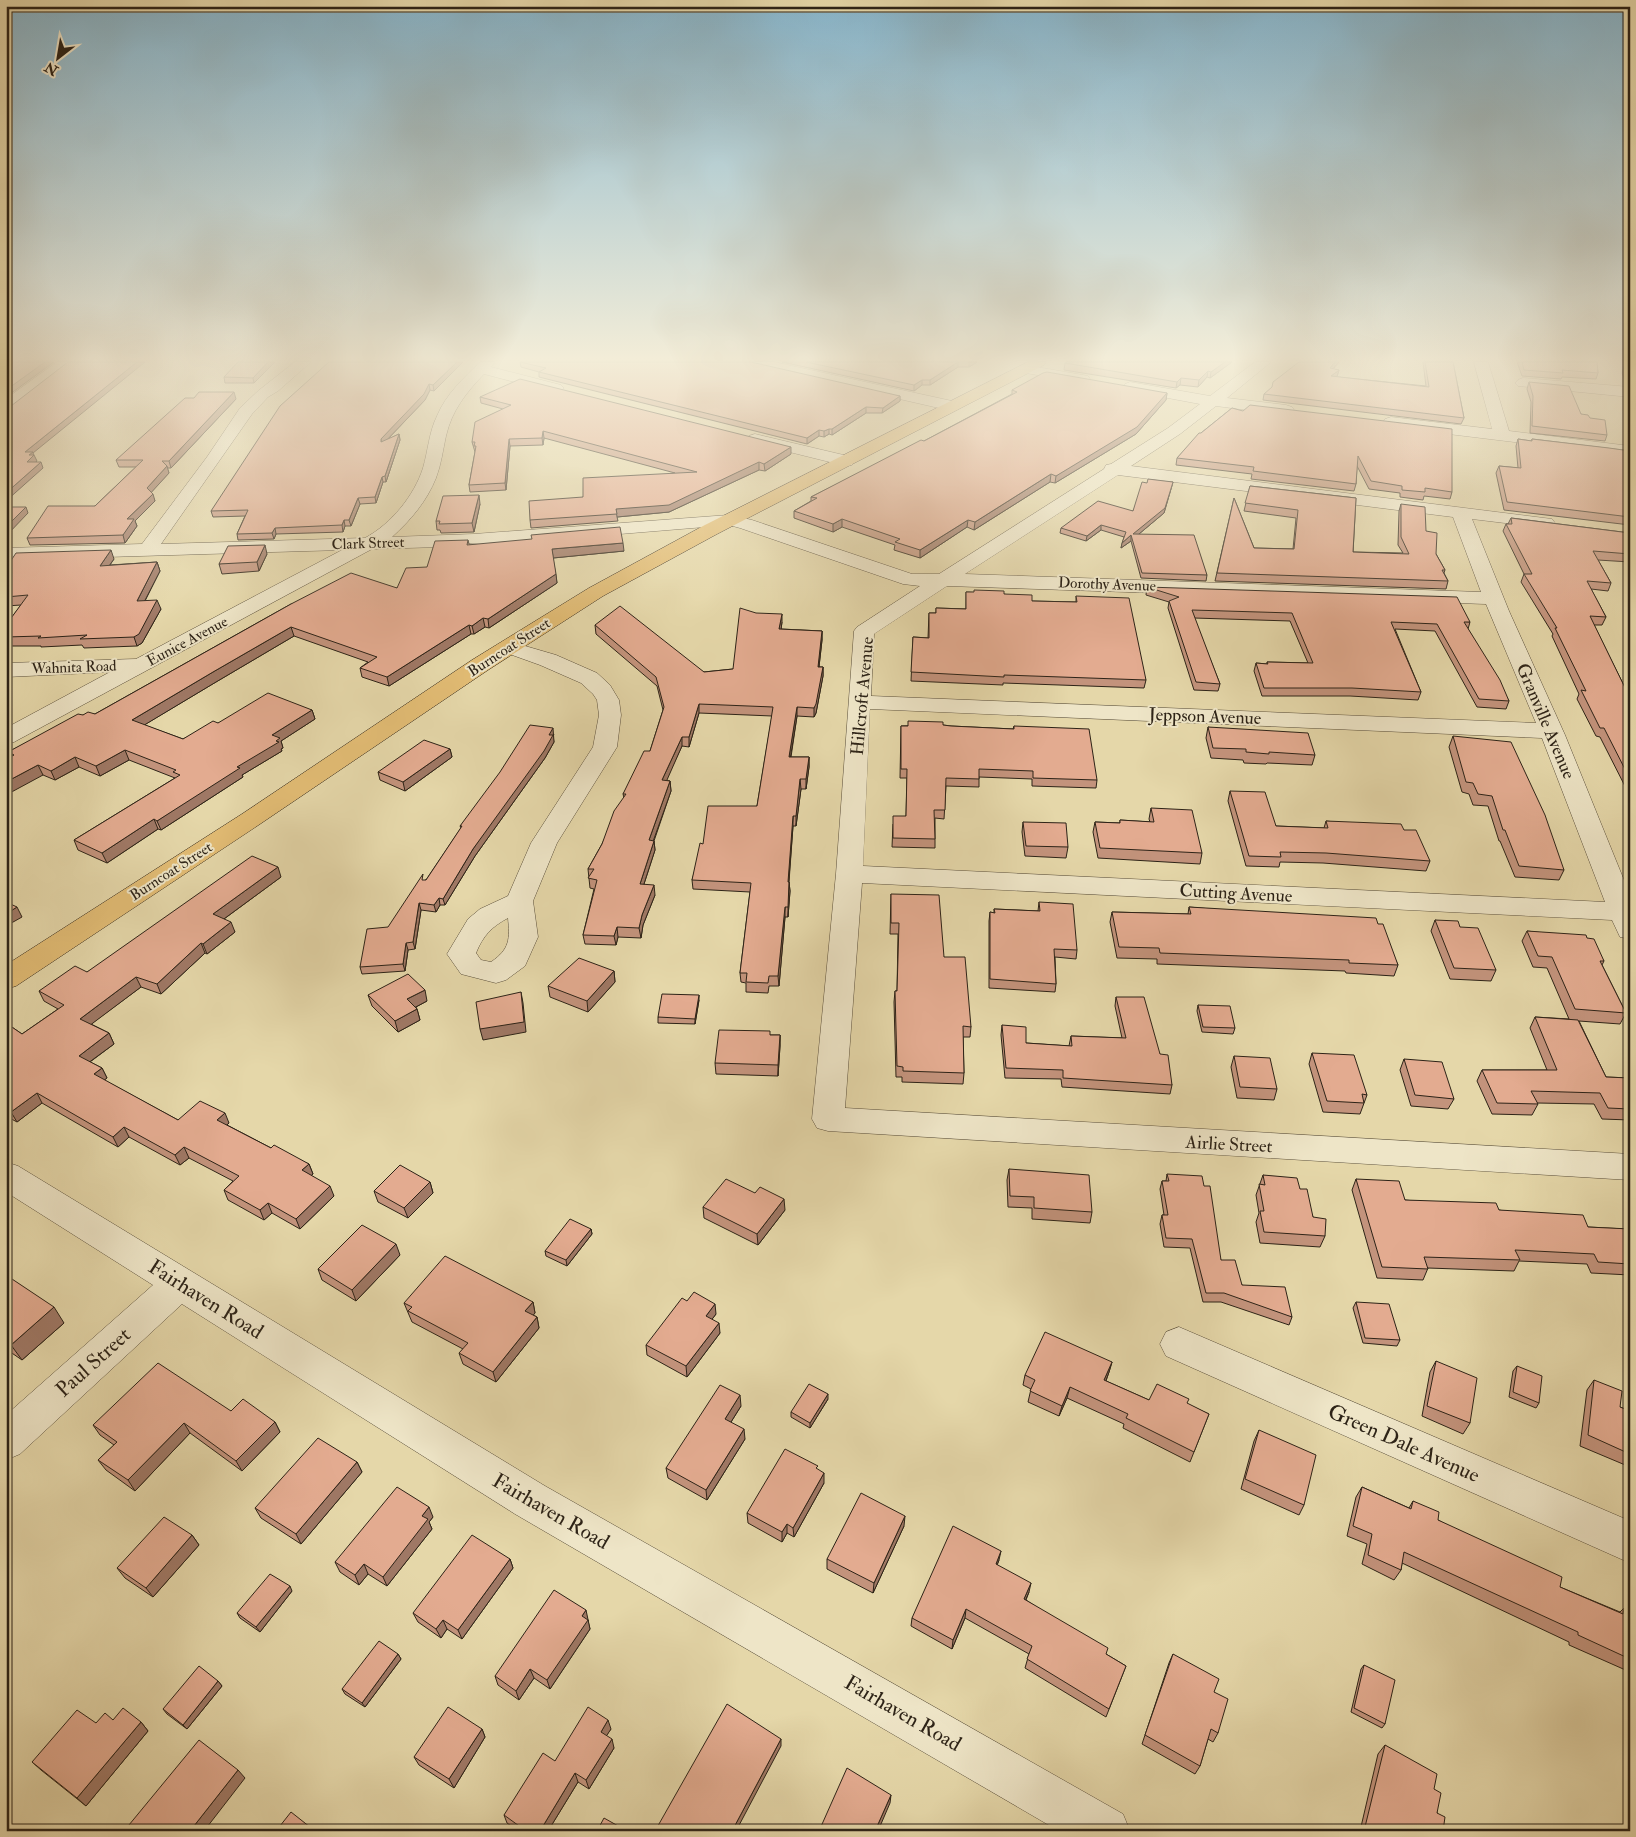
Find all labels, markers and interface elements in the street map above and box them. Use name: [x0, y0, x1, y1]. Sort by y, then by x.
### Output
north arrow: [32, 32, 82, 82]
text: N: [41, 58, 62, 80]
street label: Clark Street: [331, 533, 405, 554]
street label: Dorothy Avenue: [1058, 573, 1156, 596]
street label: Eunice Avenue: [143, 612, 231, 671]
street label: Burncoat Street: [464, 614, 554, 681]
street label: Hillcroft Avenue: [846, 635, 879, 756]
street label: Wahnita Road: [30, 656, 118, 679]
street label: Granville Avenue: [1511, 660, 1580, 783]
street label: Jeppson Avenue: [1147, 703, 1262, 730]
street label: Burncoat Street: [126, 838, 216, 905]
street label: Cutting Avenue: [1179, 879, 1293, 908]
street label: Airlie Street: [1184, 1131, 1273, 1158]
street label: Fairhaven Road: [143, 1253, 269, 1346]
street label: Paul Street: [50, 1322, 137, 1403]
street label: Green Dale Avenue: [1324, 1398, 1484, 1489]
street label: Fairhaven Road: [487, 1467, 615, 1556]
street label: Fairhaven Road: [839, 1669, 967, 1758]

